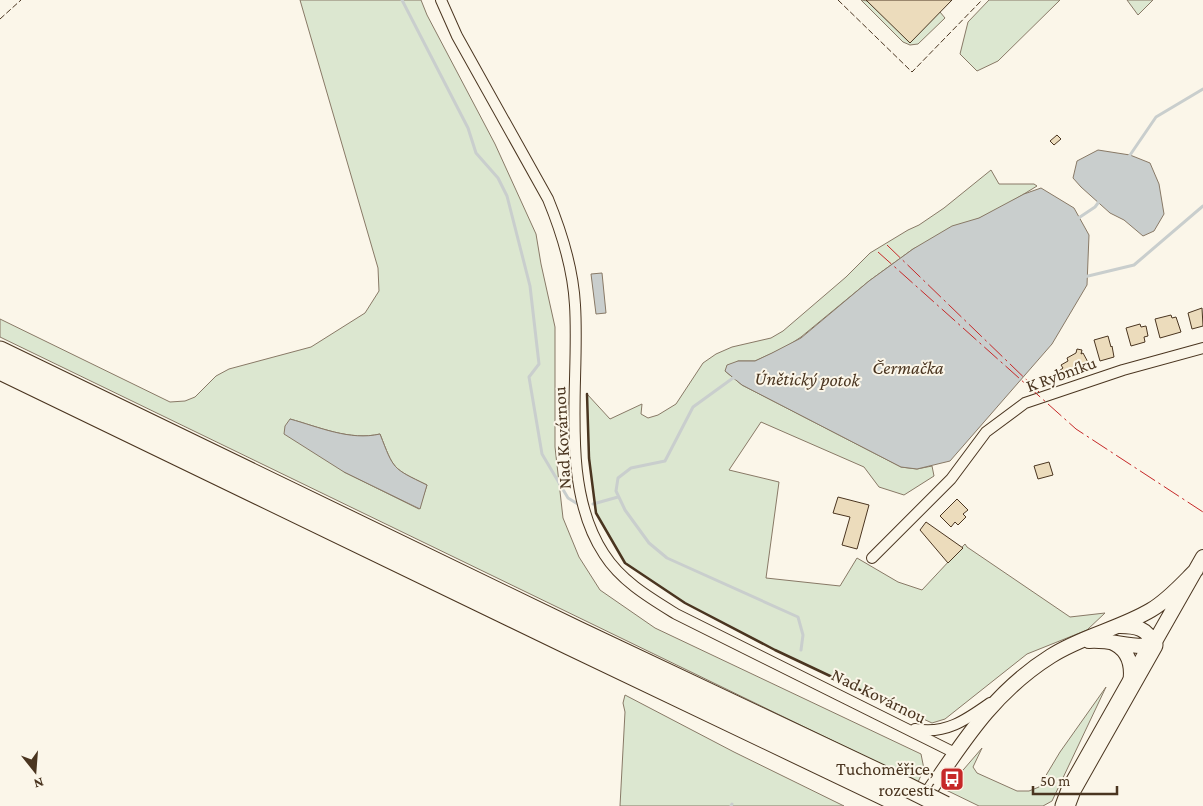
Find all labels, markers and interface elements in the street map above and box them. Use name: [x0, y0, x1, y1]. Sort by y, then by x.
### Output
street label: K Rybníku: [1023, 352, 1099, 396]
water label: Čermačka: [872, 357, 944, 378]
water label: Únětický potok: [754, 368, 861, 390]
street label: Nad Kovárnou: [549, 386, 575, 490]
street label: Nad Kovárnou: [828, 664, 930, 728]
north arrow: [10, 746, 60, 796]
place label: Tuchoměřice, rozcestí: [836, 759, 935, 800]
scale bar: [1033, 764, 1117, 796]
bus stop icon: Tuchoměřice, rozcestí: [939, 766, 965, 792]
text: 50 m: [1040, 773, 1070, 789]
text: N: [31, 774, 46, 793]

